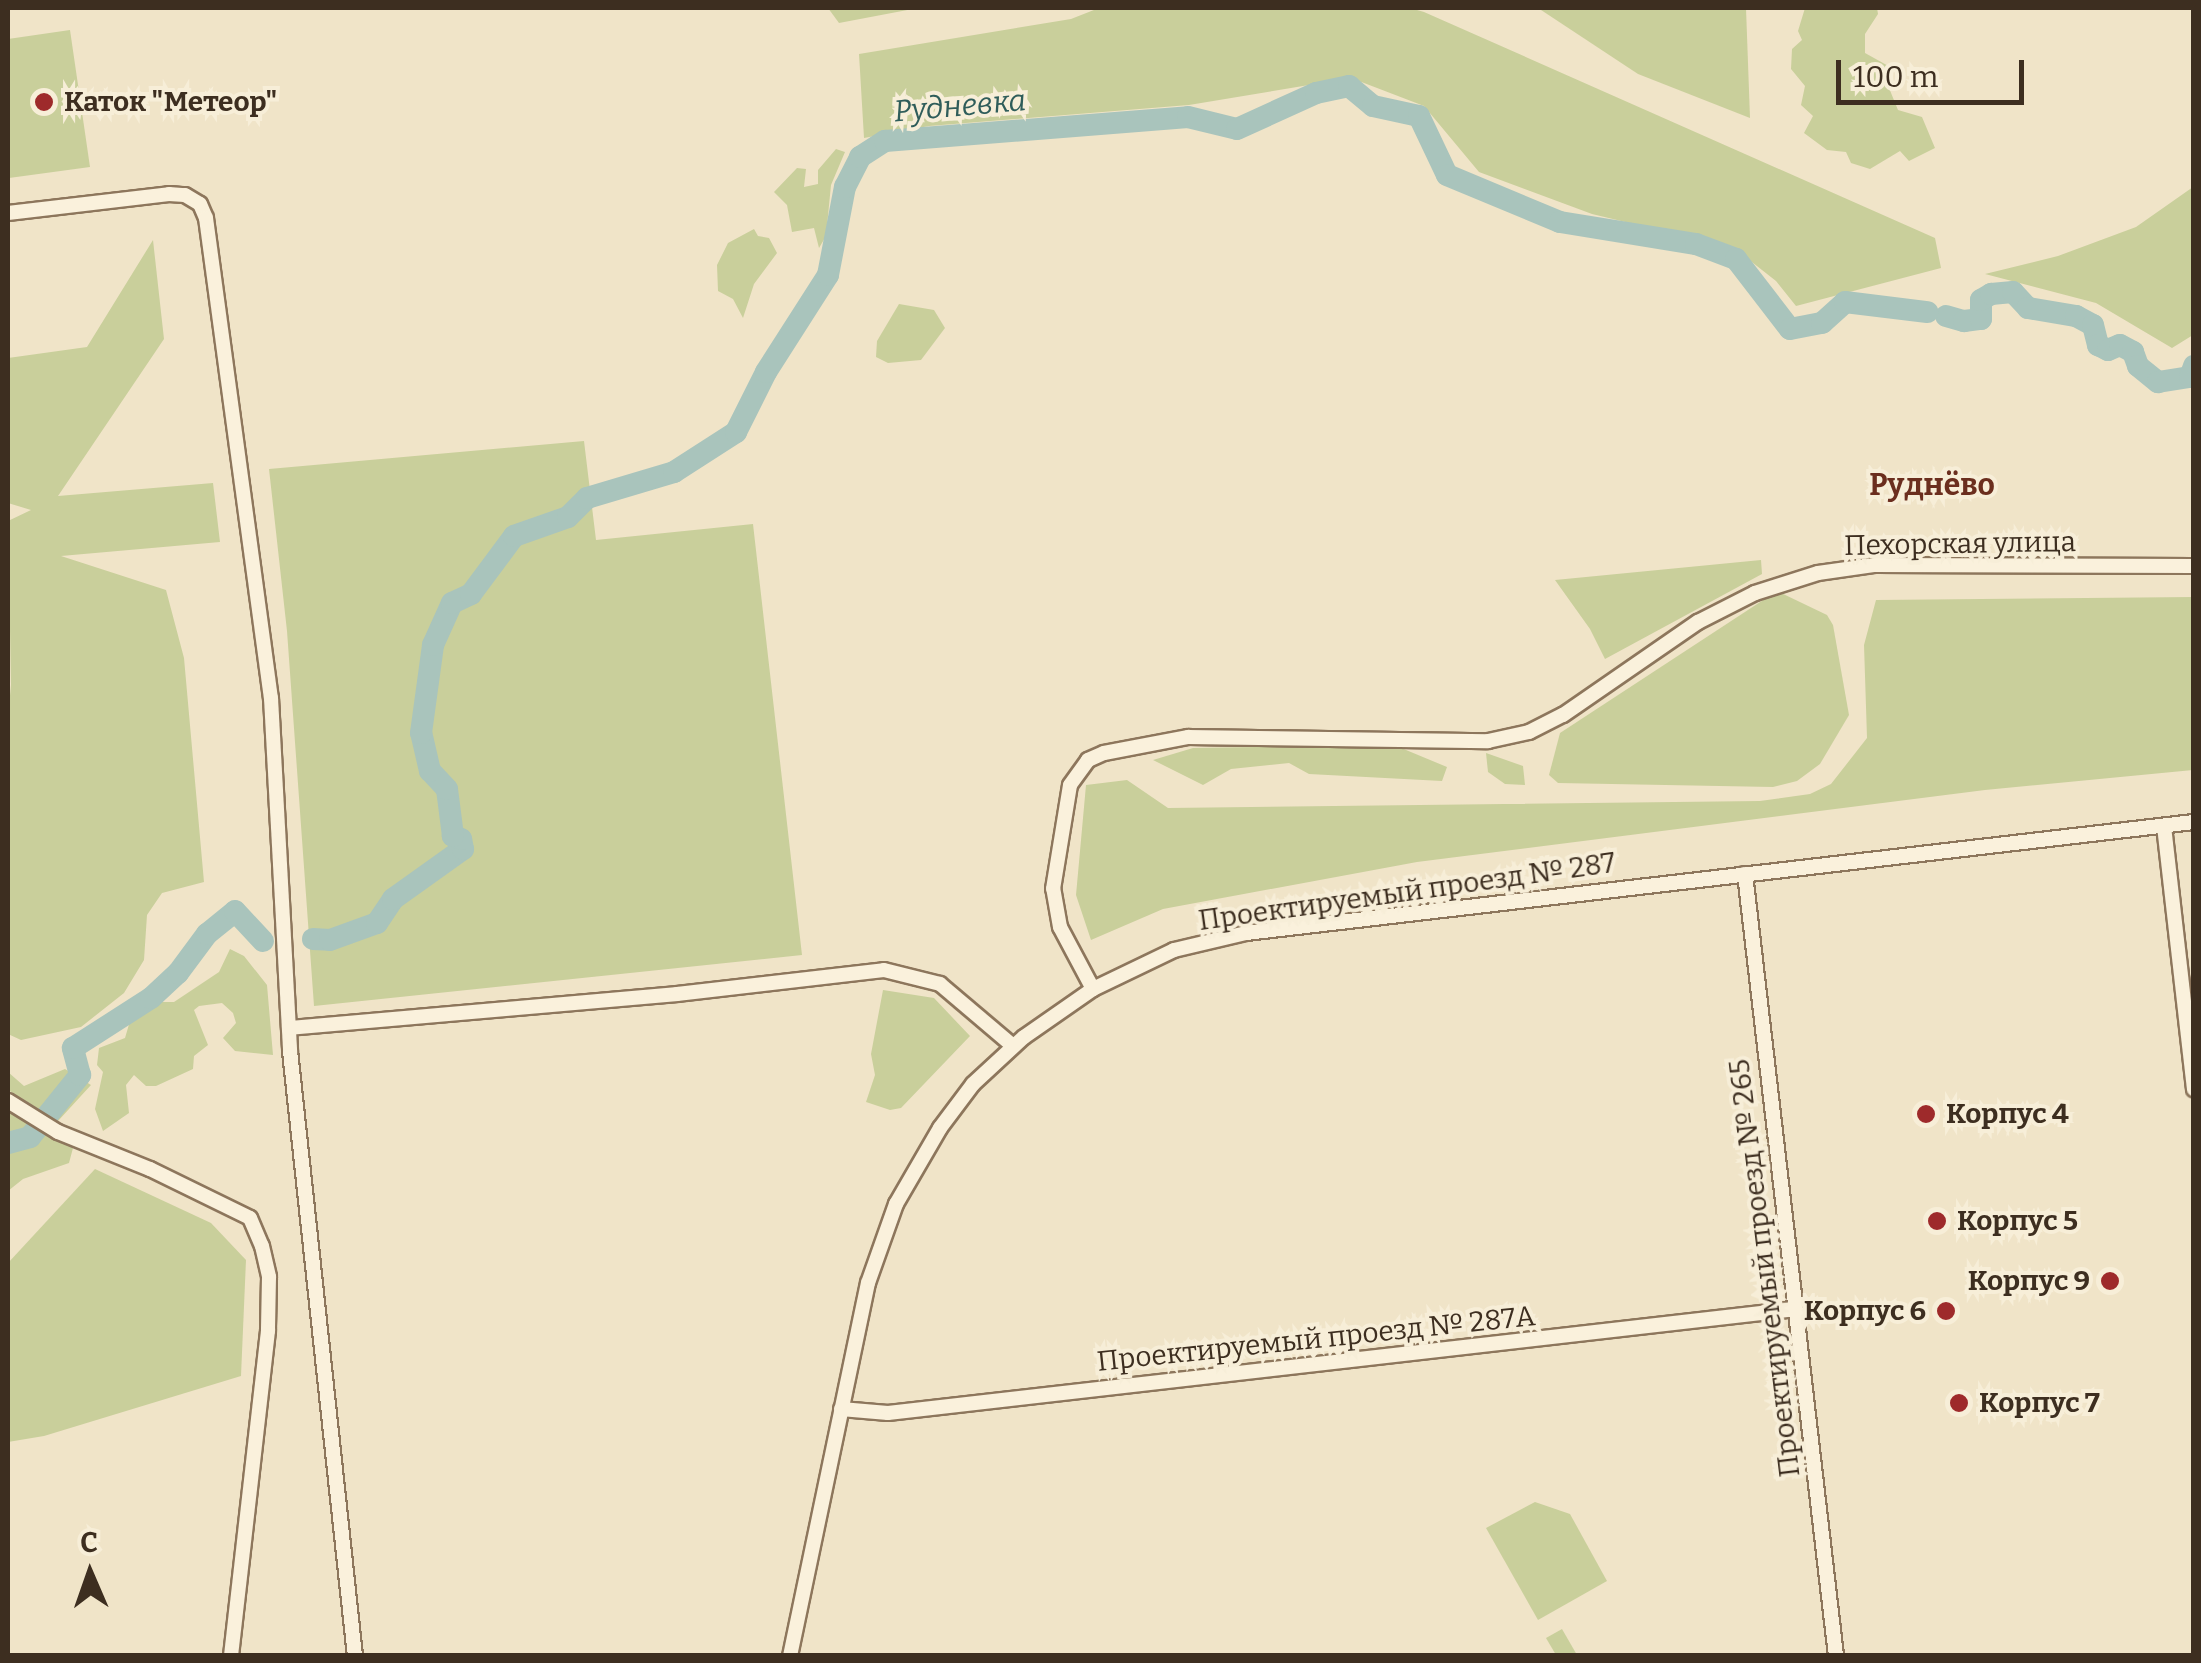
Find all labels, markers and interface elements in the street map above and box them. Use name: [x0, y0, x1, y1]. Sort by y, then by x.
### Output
scale bar: [1841, 40, 2028, 102]
text: 100 m: [1853, 59, 1938, 95]
water label: Рудневка: [892, 82, 1028, 130]
place label: Каток "Метеор": [64, 85, 277, 119]
marker: Каток "Метеор": [33, 91, 55, 113]
district label: Руднёво: [1869, 467, 1995, 503]
street label: Пехорская улица: [1844, 525, 2076, 563]
street label: Проектируемый проезд № 287: [1196, 846, 1618, 938]
street label: Проектируемый проезд № 265: [1723, 1057, 1807, 1479]
place label: Корпус 4: [1946, 1097, 2069, 1131]
marker: Корпус 4: [1915, 1103, 1937, 1125]
place label: Корпус 5: [1957, 1204, 2078, 1238]
marker: Корпус 5: [1926, 1210, 1948, 1232]
place label: Корпус 9: [1968, 1264, 2090, 1298]
marker: Корпус 9: [2099, 1270, 2121, 1292]
place label: Корпус 6: [1804, 1294, 1926, 1328]
street label: Проектируемый проезд № 287А: [1095, 1299, 1537, 1379]
marker: Корпус 6: [1935, 1300, 1957, 1322]
place label: Корпус 7: [1979, 1386, 2100, 1420]
marker: Корпус 7: [1948, 1392, 1970, 1414]
north arrow: [40, 1523, 140, 1623]
text: С: [80, 1526, 98, 1559]

